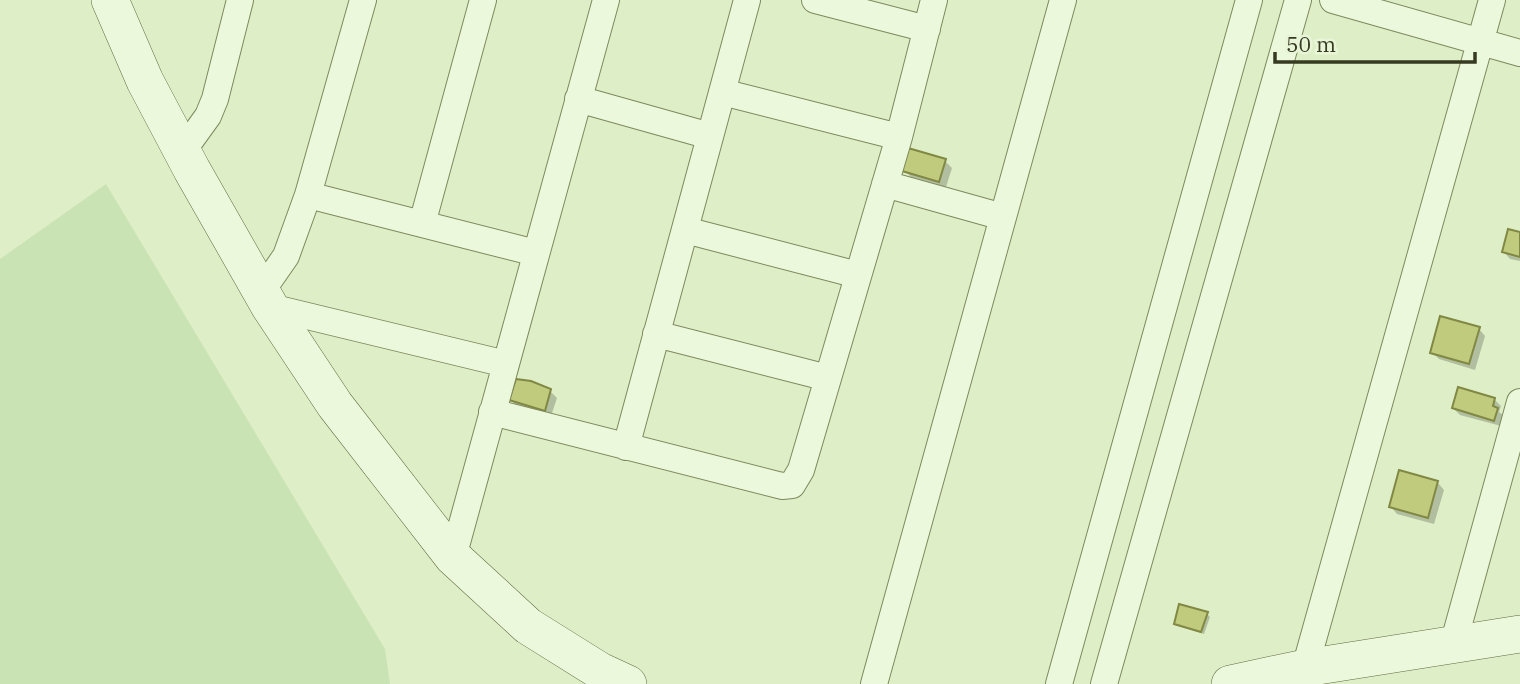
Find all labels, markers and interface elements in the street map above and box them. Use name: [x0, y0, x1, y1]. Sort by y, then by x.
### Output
scale bar: [1275, 21, 1474, 65]
text: 50 m: [1286, 30, 1336, 58]

